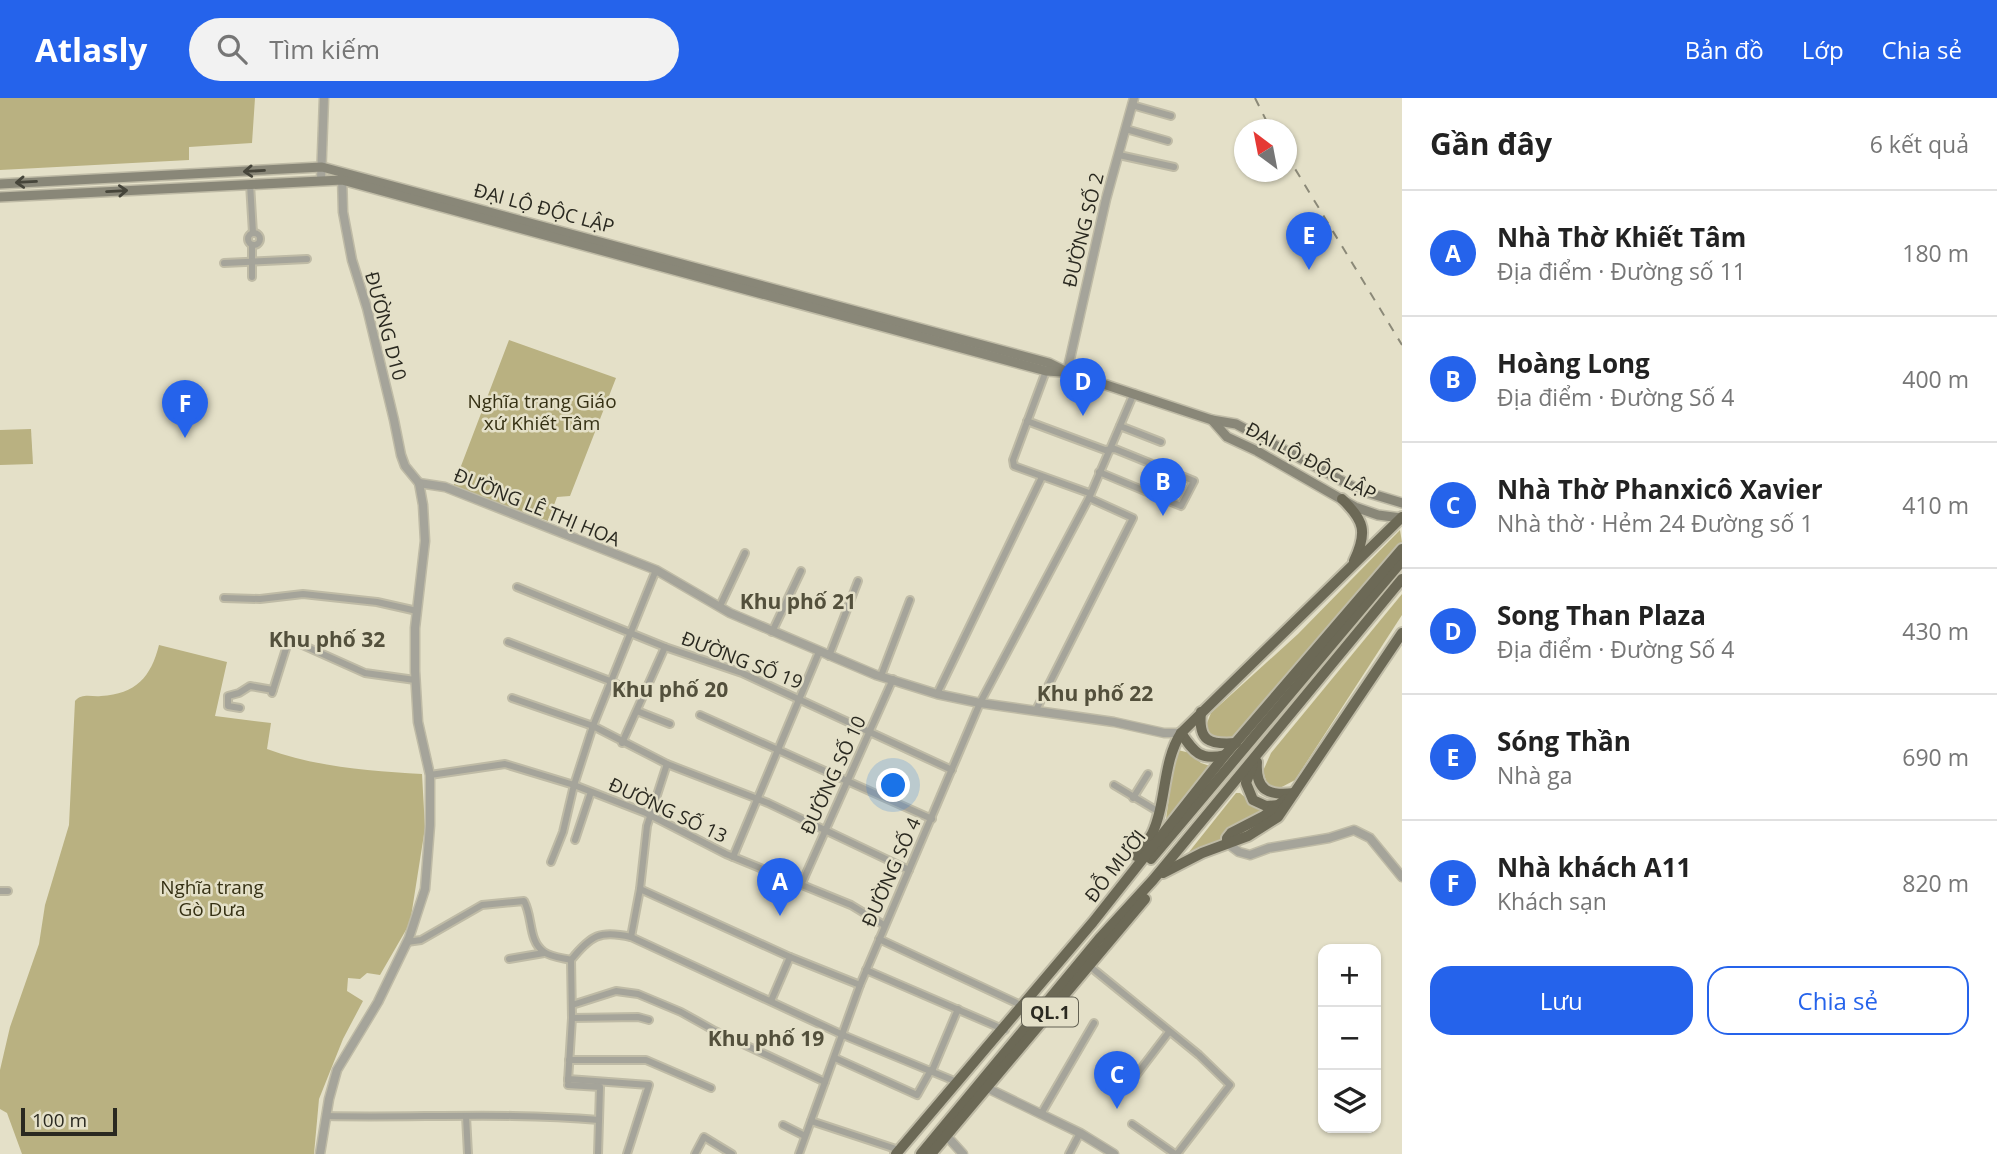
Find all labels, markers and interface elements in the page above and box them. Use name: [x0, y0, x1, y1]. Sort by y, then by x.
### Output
search box: [189, 18, 679, 81]
text: Atlasly: [35, 27, 147, 72]
icon: search: [213, 30, 251, 68]
text: Tìm kiếm: [269, 31, 380, 67]
text: Bản đồ: [1685, 33, 1764, 66]
text: Lớp: [1802, 33, 1844, 66]
text: Chia sẻ: [1882, 33, 1962, 66]
north arrow: [1234, 119, 1297, 182]
text: Gần đây: [1430, 123, 1552, 164]
text: 6 kết quả: [1870, 128, 1969, 160]
one-way arrow: [242, 164, 265, 177]
street label: ĐƯỜNG SỐ 2: [1056, 170, 1110, 290]
one-way arrow: [15, 176, 38, 189]
street label: ĐẠI LỘ ĐỘC LẬP: [471, 177, 617, 239]
one-way arrow: [105, 184, 128, 197]
pin: E: [1286, 212, 1332, 270]
text: Nhà Thờ Khiết Tâm: [1497, 219, 1746, 255]
text: A: [1445, 237, 1461, 269]
text: 180 m: [1902, 237, 1969, 269]
text: Địa điểm · Đường số 11: [1497, 255, 1746, 287]
street label: ĐƯỜNG D10: [359, 269, 413, 383]
text: Hoàng Long: [1497, 345, 1650, 381]
pin: D: [1060, 358, 1106, 416]
text: B: [1445, 363, 1461, 395]
text: 400 m: [1902, 363, 1969, 395]
pin: F: [162, 380, 208, 438]
text: Địa điểm · Đường Số 4: [1497, 381, 1734, 413]
park label: Nghĩa trang Giáo xứ Khiết Tâm: [467, 388, 617, 436]
street label: ĐẠI LỘ ĐỘC LẬP: [1241, 416, 1381, 506]
pin: B: [1140, 458, 1186, 516]
street label: ĐƯỜNG LÊ THỊ HOA: [450, 462, 624, 552]
text: Nhà Thờ Phanxicô Xavier: [1497, 471, 1823, 507]
text: C: [1446, 489, 1460, 521]
text: 410 m: [1902, 489, 1969, 521]
text: Nhà thờ · Hẻm 24 Đường số 1: [1497, 507, 1813, 539]
district label: Khu phố 21: [740, 587, 856, 615]
text: Song Than Plaza: [1497, 597, 1706, 633]
text: D: [1444, 615, 1462, 647]
text: 430 m: [1902, 615, 1969, 647]
district label: Khu phố 32: [269, 625, 385, 653]
street label: ĐƯỜNG SỐ 19: [677, 625, 807, 695]
text: Địa điểm · Đường Số 4: [1497, 633, 1734, 665]
district label: Khu phố 20: [612, 675, 728, 703]
district label: Khu phố 22: [1037, 679, 1153, 707]
street label: ĐƯỜNG SỐ 10: [794, 711, 872, 839]
text: Sóng Thần: [1497, 723, 1631, 759]
text: E: [1447, 741, 1459, 773]
text: 690 m: [1902, 741, 1969, 773]
text: Nhà ga: [1497, 759, 1572, 791]
your location: [876, 768, 910, 802]
street label: ĐƯỜNG SỐ 13: [604, 771, 732, 849]
street label: ĐƯỜNG SỐ 4: [855, 813, 927, 931]
street label: ĐỖ MƯỜI: [1078, 824, 1152, 908]
text: Nhà khách A11: [1497, 849, 1691, 885]
pin: A: [757, 858, 803, 916]
text: F: [1447, 867, 1459, 899]
text: 820 m: [1902, 867, 1969, 899]
park label: Nghĩa trang Gò Dưa: [160, 874, 264, 922]
text: Khách sạn: [1497, 885, 1607, 917]
map controls: [1318, 944, 1381, 1133]
button: +: [1318, 944, 1381, 1007]
button: Lưu: [1430, 966, 1693, 1035]
button: Chia sẻ: [1707, 966, 1969, 1035]
road number: QL.1: [1022, 998, 1078, 1027]
button: −: [1318, 1007, 1381, 1070]
district label: Khu phố 19: [708, 1024, 824, 1052]
pin: C: [1094, 1051, 1140, 1109]
button: layers: [1318, 1070, 1381, 1133]
scale bar: [21, 1105, 117, 1137]
text: 100 m: [32, 1107, 87, 1133]

